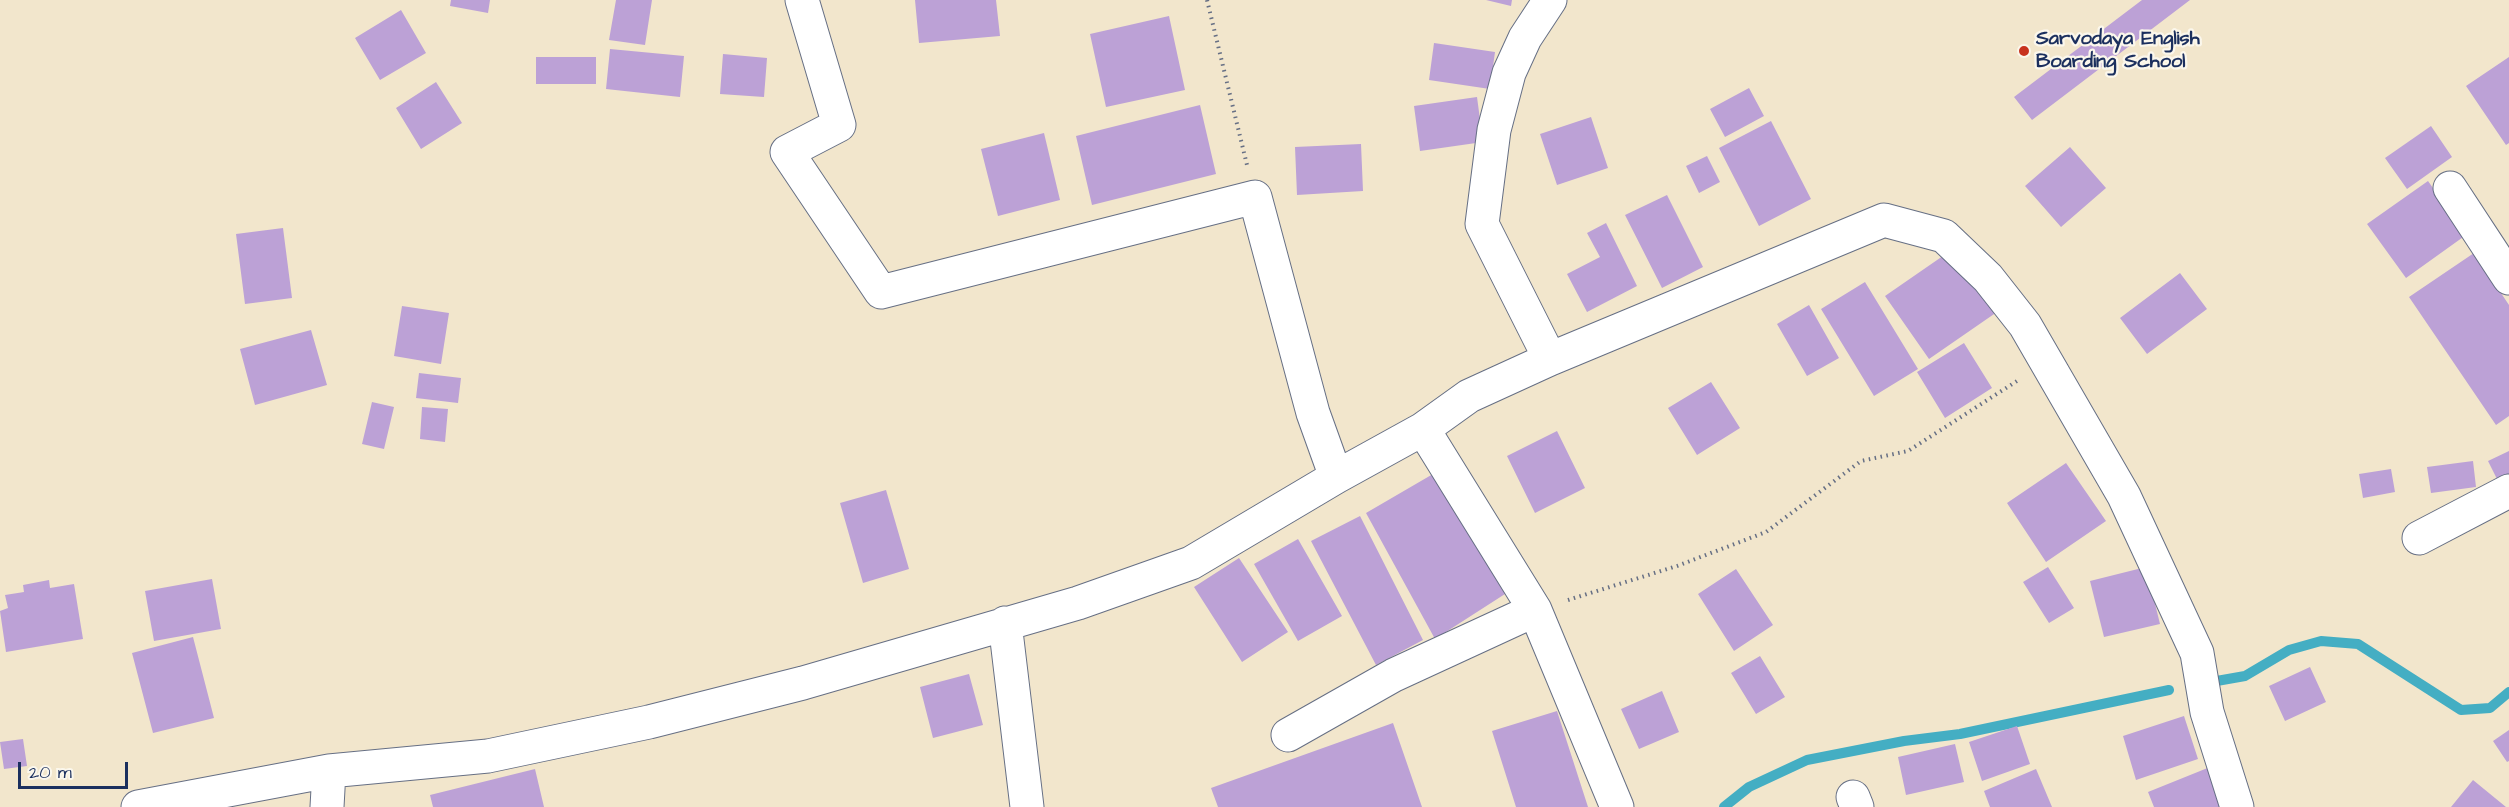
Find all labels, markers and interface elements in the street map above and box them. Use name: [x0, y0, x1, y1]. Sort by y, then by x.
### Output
place label: Sarvodaya English Boarding School: [2036, 28, 2200, 75]
marker: Sarvodaya English Boarding School: [2017, 44, 2031, 58]
scale bar: [21, 750, 130, 788]
text: 20 m: [29, 760, 72, 785]

